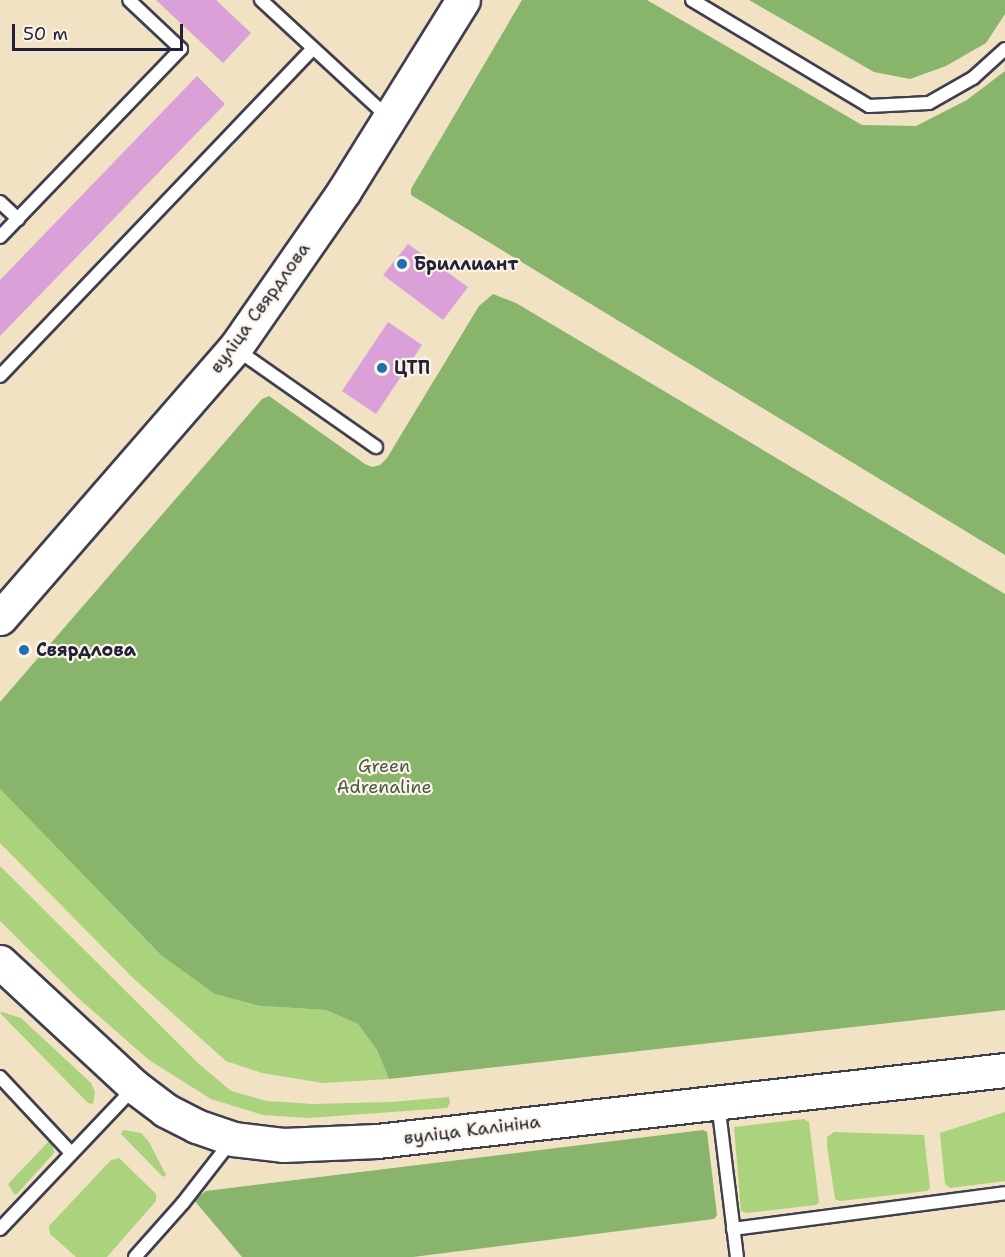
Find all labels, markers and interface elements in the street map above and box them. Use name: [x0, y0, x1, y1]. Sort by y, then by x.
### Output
scale bar: [15, 12, 186, 50]
text: 50 m: [23, 22, 68, 46]
street label: вуліца Свярдлова: [205, 238, 315, 378]
place label: Бриллиант: [414, 253, 518, 275]
marker: Бриллиант: [395, 257, 409, 271]
place label: ЦТП: [394, 357, 430, 379]
marker: ЦТП: [375, 361, 389, 375]
place label: Свярдлова: [36, 639, 136, 661]
marker: Свярдлова: [17, 643, 31, 657]
park label: Green Adrenaline: [336, 756, 432, 798]
street label: вуліца Калініна: [402, 1111, 542, 1149]

